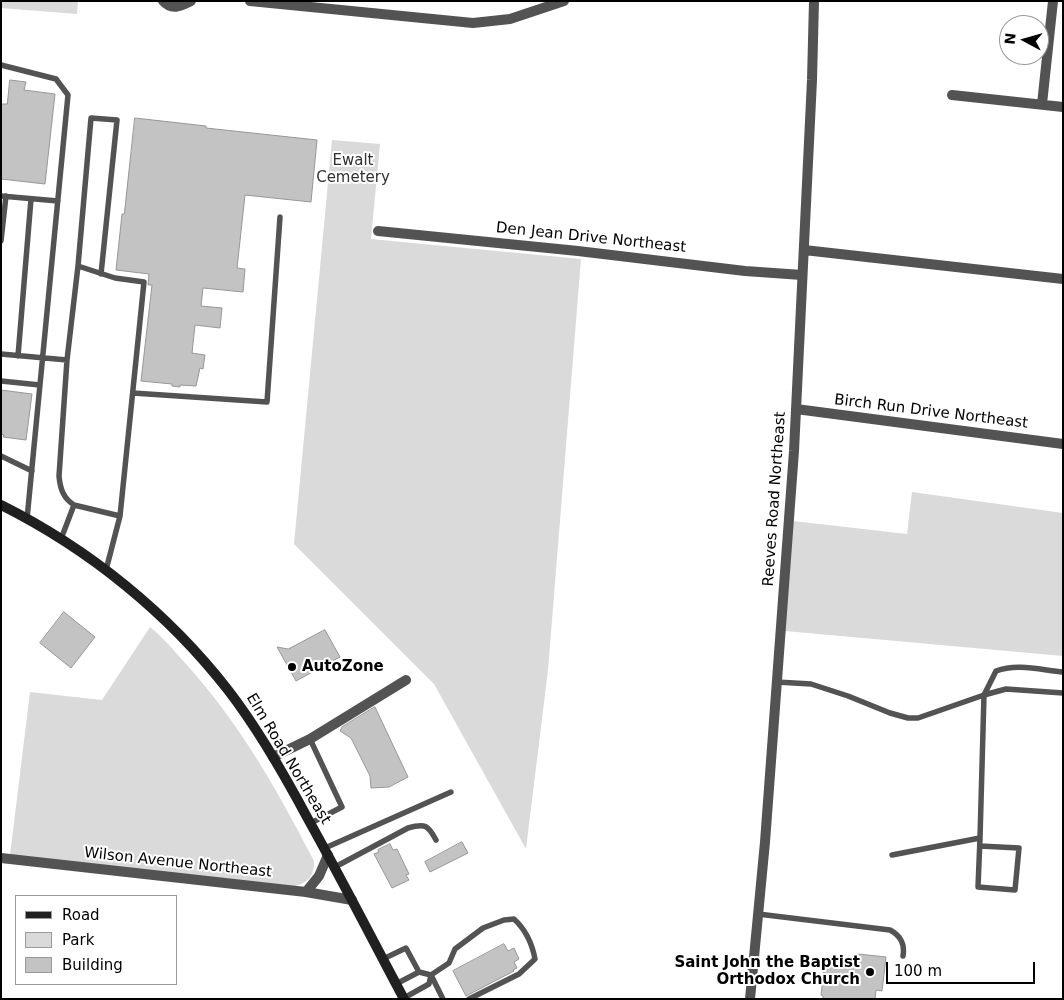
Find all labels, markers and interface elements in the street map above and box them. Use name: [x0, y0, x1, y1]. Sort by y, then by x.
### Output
north arrow: [999, 15, 1049, 65]
text: N: [1002, 32, 1019, 45]
park label: Ewalt Cemetery: [316, 152, 390, 187]
street label: Den Jean Drive Northeast: [495, 219, 687, 257]
street label: Birch Run Drive Northeast: [833, 391, 1029, 433]
street label: Reeves Road Northeast: [760, 411, 790, 587]
place label: AutoZone: [302, 658, 384, 676]
marker: AutoZone: [286, 661, 298, 673]
street label: Elm Road Northeast: [242, 690, 334, 828]
street label: Wilson Avenue Northeast: [83, 844, 273, 882]
legend: [15, 895, 178, 985]
text: Road: [62, 906, 100, 924]
text: Park: [62, 931, 94, 949]
scale bar: [889, 952, 1038, 984]
place label: Saint John the Baptist Orthodox Church: [674, 954, 860, 989]
text: Building: [62, 956, 123, 974]
text: 100 m: [894, 962, 942, 980]
marker: Saint John the Baptist Orthodox Church: [864, 966, 876, 978]

